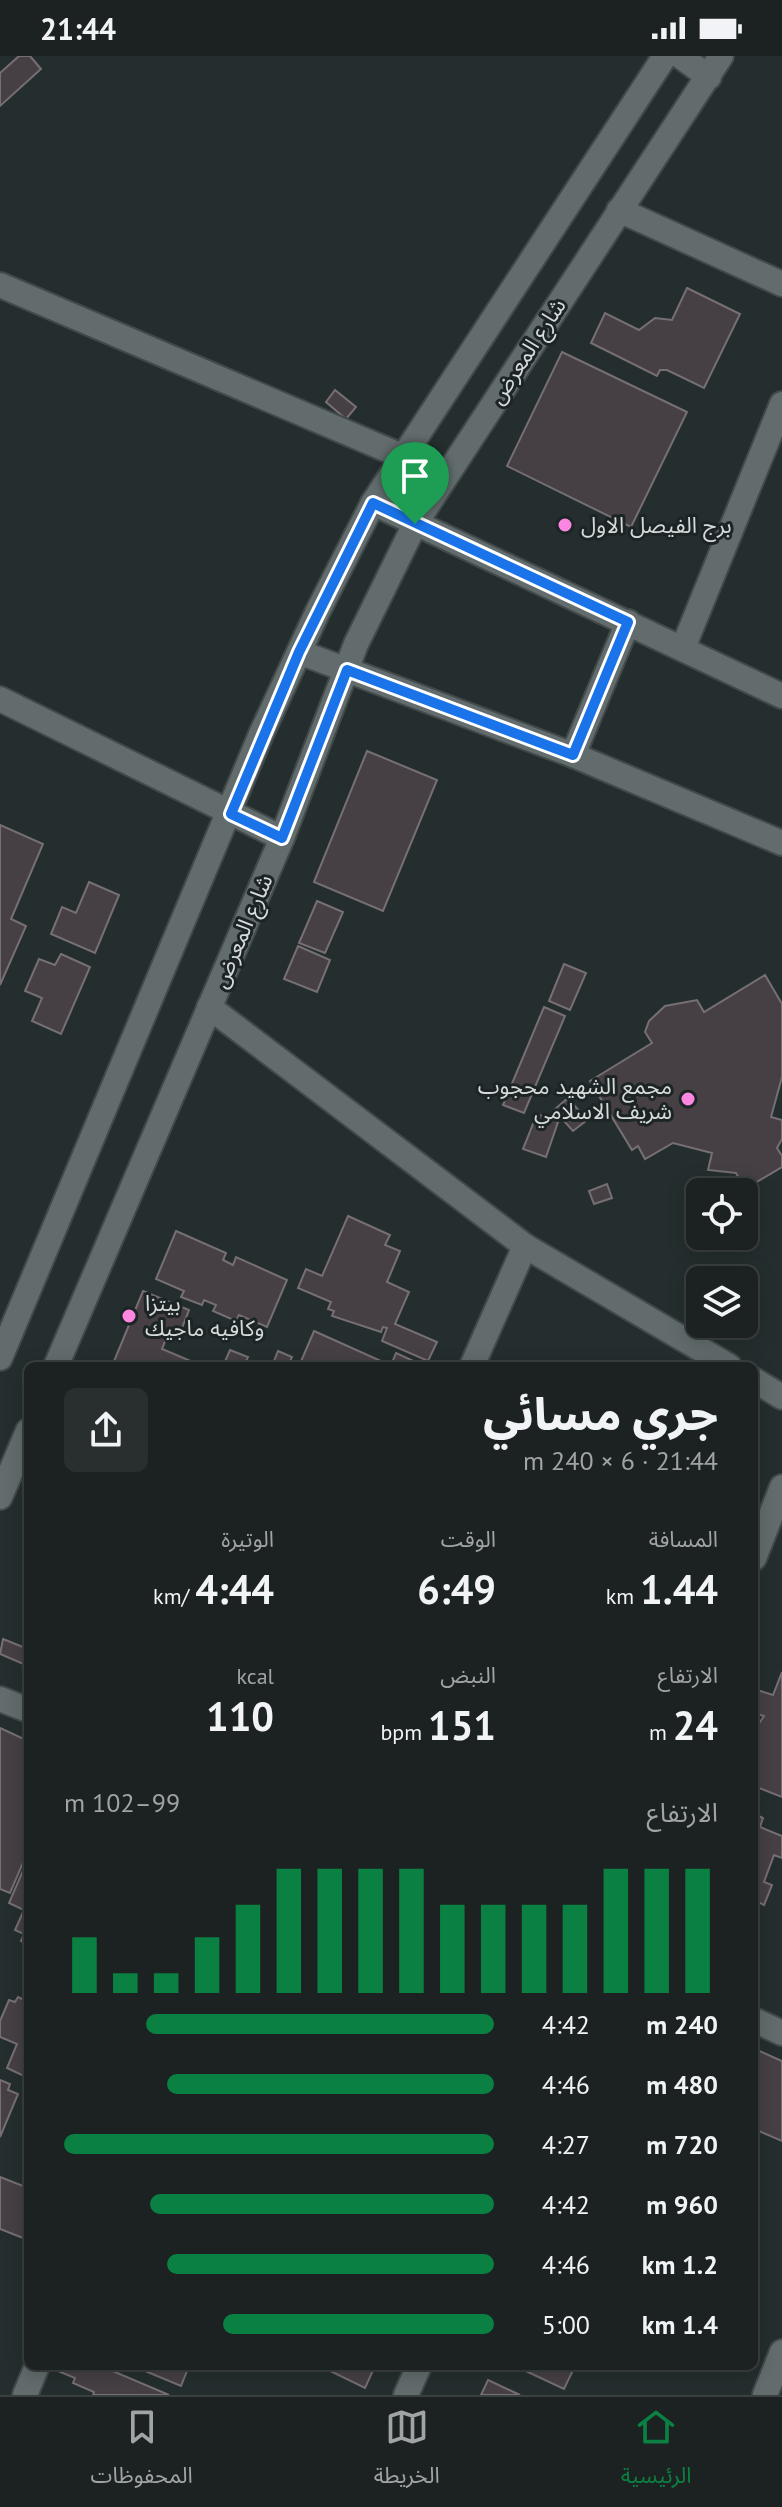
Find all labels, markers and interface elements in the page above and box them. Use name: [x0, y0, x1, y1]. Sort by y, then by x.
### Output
text: 21:44: [40, 9, 116, 48]
street label: شارع المعرض: [482, 293, 574, 411]
pin: [381, 442, 449, 524]
icon: arrive: [393, 454, 437, 498]
place label: برج الفيصل الاول: [581, 511, 732, 542]
marker: برج الفيصل الاول: [556, 516, 574, 534]
street label: شارع المعرض: [206, 870, 281, 993]
place label: مجمع الشهيد محجوب شريف الاسلامي: [478, 1072, 672, 1128]
marker: مجمع الشهيد محجوب شريف الاسلامي: [679, 1090, 697, 1108]
map controls: [686, 1178, 758, 1338]
button: locate: [686, 1178, 758, 1250]
button: layers: [686, 1266, 758, 1338]
place label: بيتزا وكافيه ماجيك: [145, 1289, 264, 1342]
marker: بيتزا وكافيه ماجيك: [120, 1307, 138, 1325]
text: جري مسائي: [483, 1385, 718, 1442]
button: share: [64, 1388, 148, 1472]
text: 21:44 · 6 × 240 m: [523, 1444, 718, 1477]
text: الوتيرة: [221, 1525, 274, 1553]
text: الوقت: [441, 1525, 496, 1553]
text: المسافة: [649, 1525, 718, 1553]
text: 4:44: [195, 1563, 274, 1615]
text: 6:49: [417, 1563, 496, 1615]
text: 1.44: [640, 1563, 718, 1615]
text: /km: [153, 1582, 195, 1610]
text: km: [606, 1582, 640, 1610]
text: النبض: [440, 1661, 496, 1689]
text: الارتفاع: [658, 1661, 718, 1689]
text: kcal: [236, 1662, 274, 1690]
text: 110: [206, 1690, 274, 1742]
text: 151: [428, 1699, 496, 1751]
text: 24: [673, 1699, 718, 1751]
text: bpm: [380, 1718, 428, 1746]
text: m: [649, 1718, 673, 1746]
text: 99–102 m: [64, 1786, 180, 1819]
text: الارتفاع: [647, 1796, 718, 1829]
text: 4:42: [542, 2008, 590, 2041]
text: 240 m: [646, 2008, 718, 2041]
text: 4:46: [542, 2068, 590, 2101]
text: 480 m: [646, 2068, 718, 2101]
text: 4:27: [542, 2128, 590, 2161]
text: 720 m: [646, 2128, 718, 2161]
text: 4:42: [542, 2188, 590, 2221]
text: 960 m: [646, 2188, 718, 2221]
text: 4:46: [542, 2248, 590, 2281]
text: 1.2 km: [642, 2248, 718, 2281]
text: 5:00: [542, 2308, 590, 2341]
text: 1.4 km: [642, 2308, 718, 2341]
tab: المحفوظات: [91, 2405, 193, 2499]
tab: الخريطة: [374, 2405, 440, 2499]
tab: الرئيسية: [621, 2405, 691, 2499]

